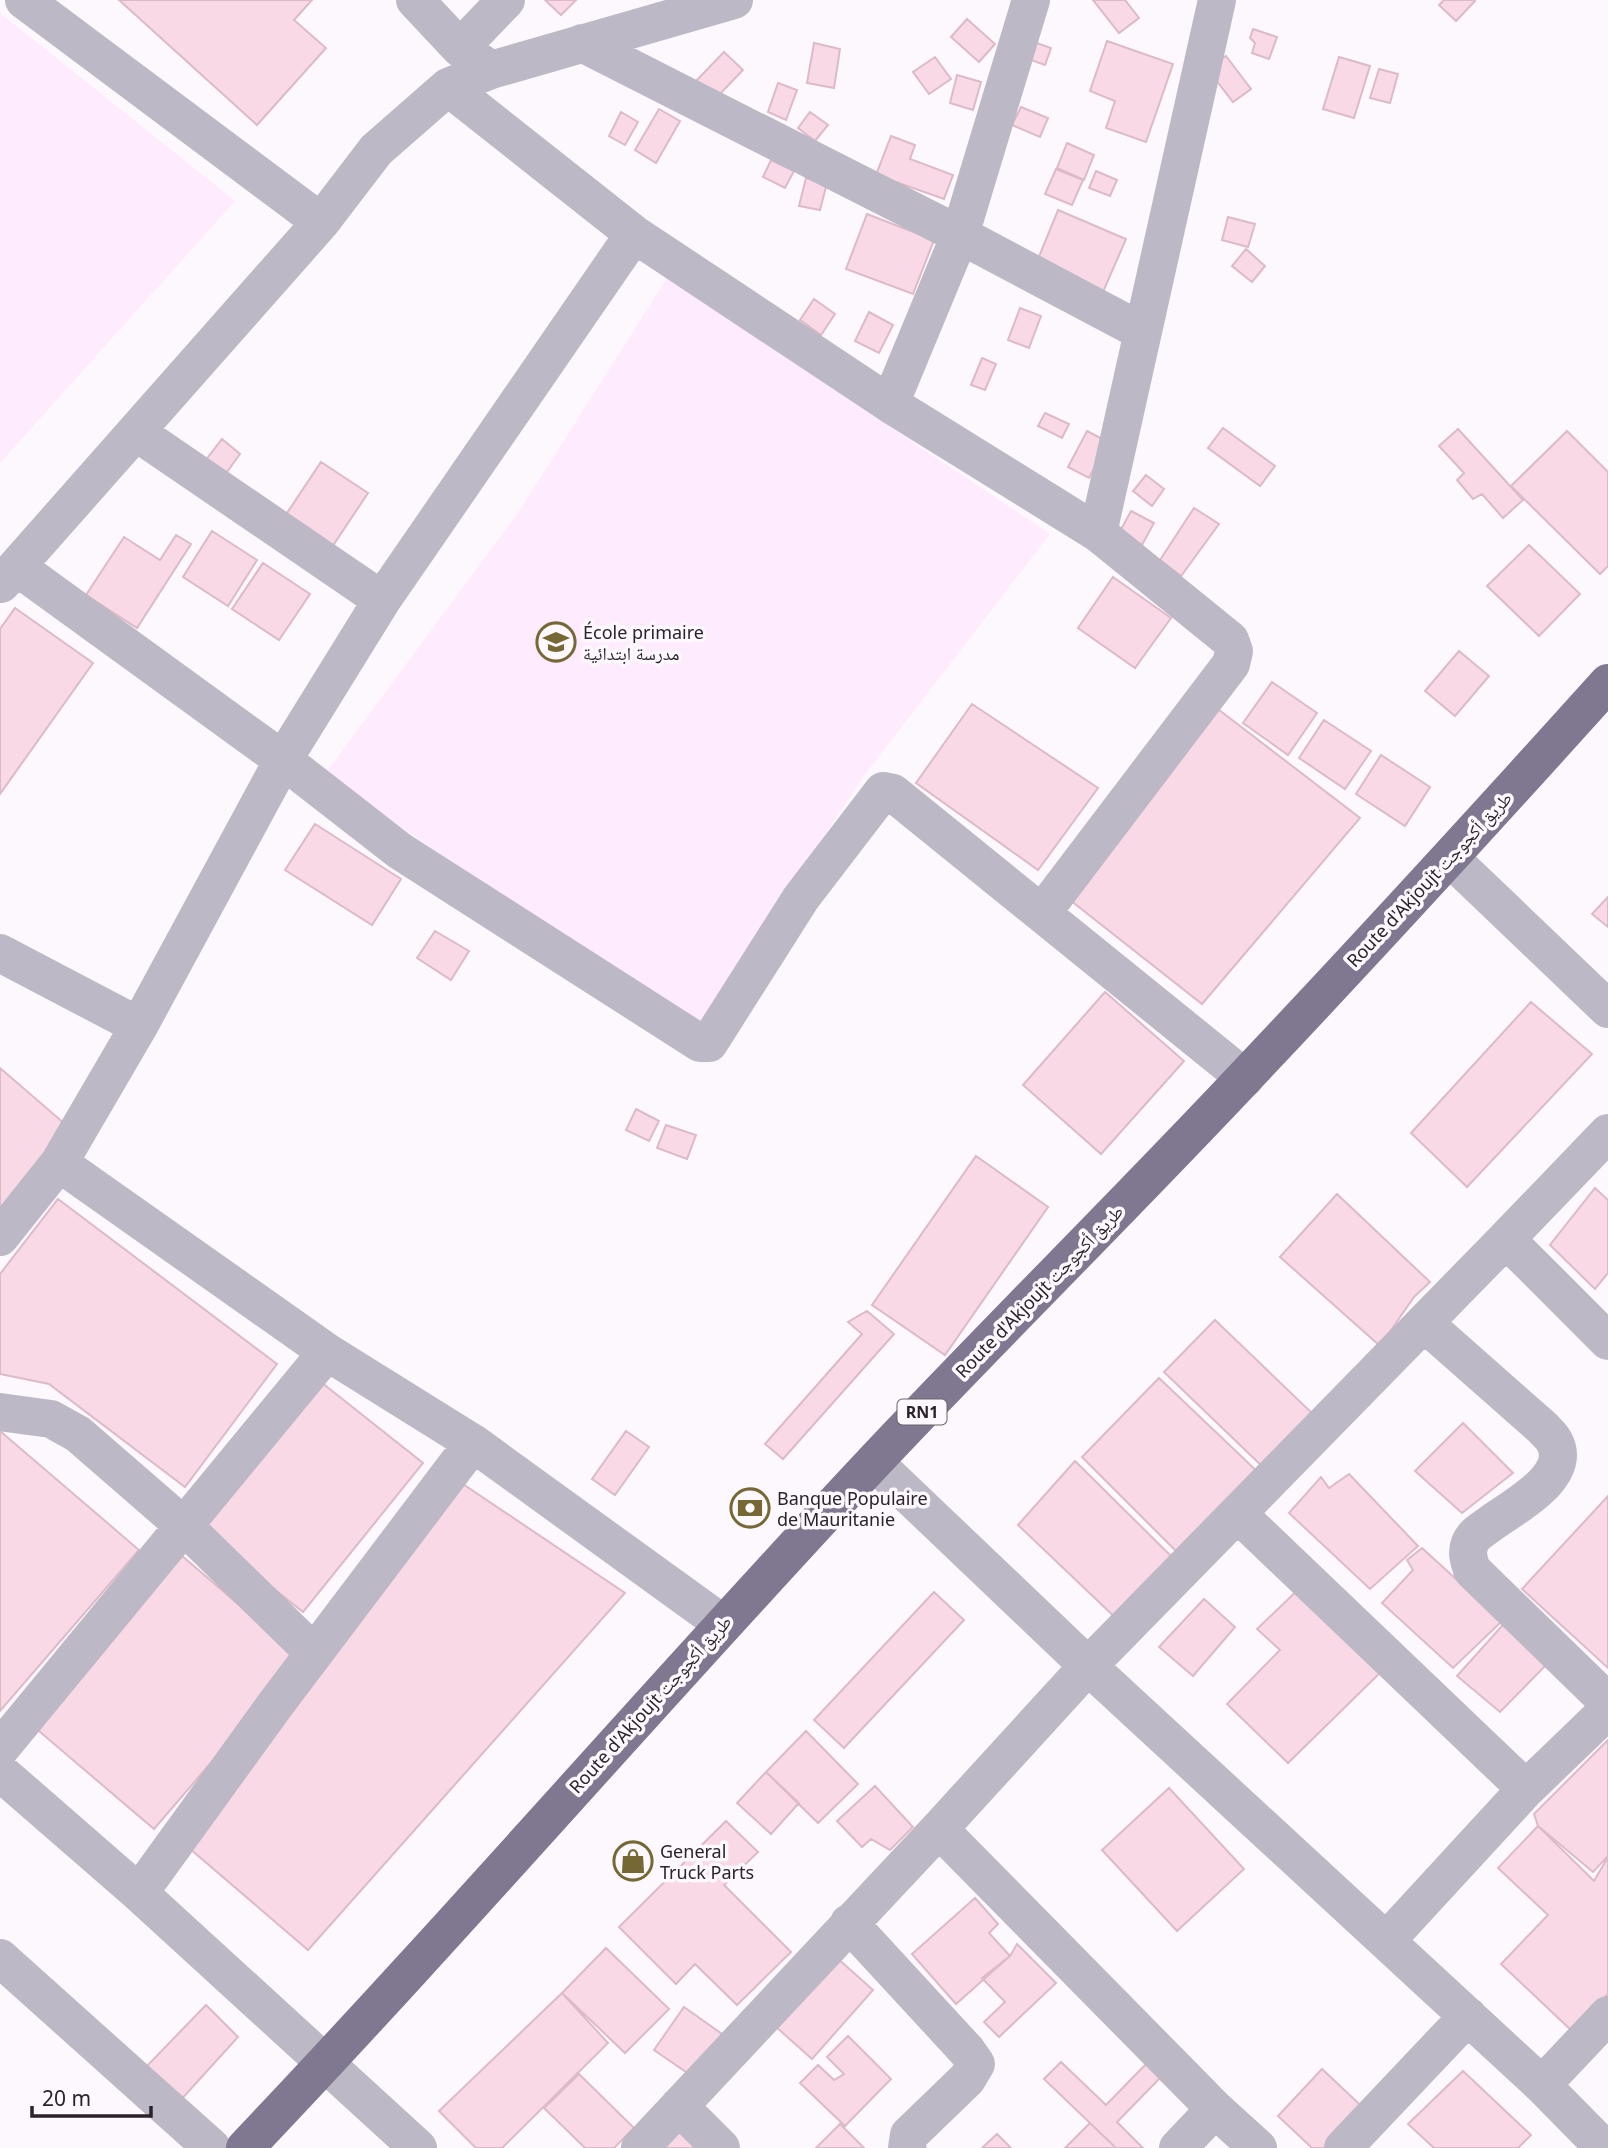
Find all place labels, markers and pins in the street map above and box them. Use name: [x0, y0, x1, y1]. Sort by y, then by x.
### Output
place label: École primaire مدرسة ابتدائية: [583, 620, 704, 665]
school or university icon: École primaire مدرسة ابتدائية: [535, 621, 577, 663]
place label: Banque Populaire de Mauritanie: [777, 1486, 928, 1531]
bank icon: Banque Populaire de Mauritanie: [729, 1487, 771, 1529]
place label: General Truck Parts: [660, 1839, 754, 1884]
shop icon: General Truck Parts: [612, 1840, 654, 1882]

